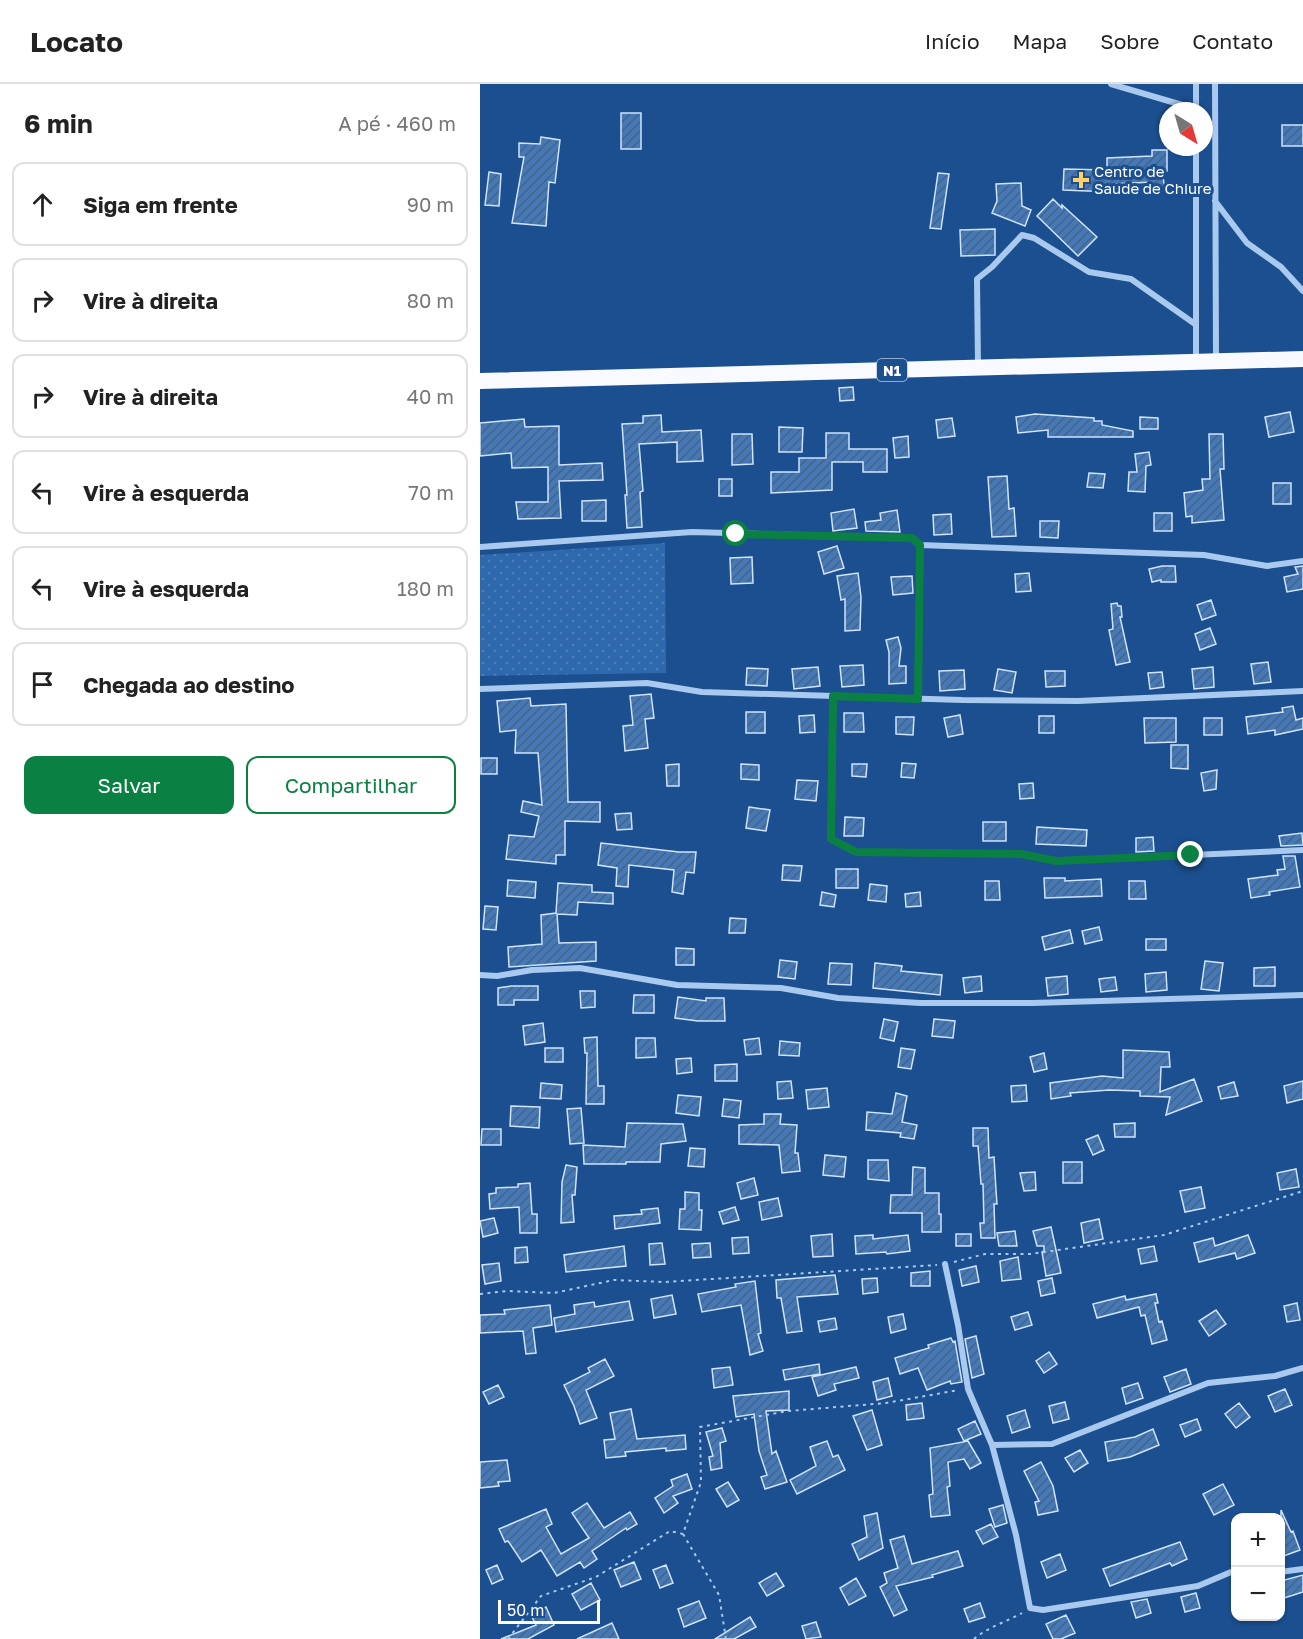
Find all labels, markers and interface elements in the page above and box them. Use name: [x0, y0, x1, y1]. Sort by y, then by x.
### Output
text: Locato: [30, 25, 123, 58]
text: Início: [925, 28, 980, 54]
text: Mapa: [1013, 28, 1067, 54]
text: Sobre: [1100, 28, 1159, 54]
text: Contato: [1192, 28, 1273, 54]
north arrow: [1159, 102, 1213, 156]
text: 6 min: [24, 108, 93, 139]
text: A pé · 460 m: [338, 111, 456, 135]
place label: Centro de Saude de Chiure: [1094, 162, 1212, 197]
marker: Centro de Saude de Chiure: [1072, 171, 1090, 189]
icon: ahead: [26, 188, 59, 221]
text: Siga em frente: [83, 191, 238, 218]
text: 90 m: [407, 192, 454, 216]
icon: right: [26, 284, 59, 317]
text: Vire à direita: [83, 287, 218, 314]
text: 80 m: [407, 288, 454, 312]
road number: N1: [877, 359, 907, 381]
icon: right: [26, 380, 59, 413]
text: Vire à direita: [83, 383, 218, 410]
text: 40 m: [407, 384, 454, 408]
icon: left: [26, 476, 59, 509]
text: Vire à esquerda: [83, 479, 249, 506]
text: 70 m: [408, 480, 454, 504]
route start: [722, 520, 748, 546]
icon: left: [26, 572, 59, 605]
text: Vire à esquerda: [83, 575, 249, 602]
text: 180 m: [397, 576, 454, 600]
icon: arrive: [26, 668, 59, 701]
text: Chegada ao destino: [83, 671, 295, 698]
button: Salvar: [24, 756, 234, 814]
button: Compartilhar: [246, 756, 456, 814]
route end: [1177, 841, 1203, 867]
map controls: [1231, 1513, 1285, 1621]
button: +: [1231, 1513, 1285, 1567]
button: −: [1231, 1567, 1285, 1621]
scale bar: [498, 1597, 600, 1624]
text: 50 m: [507, 1600, 544, 1620]

